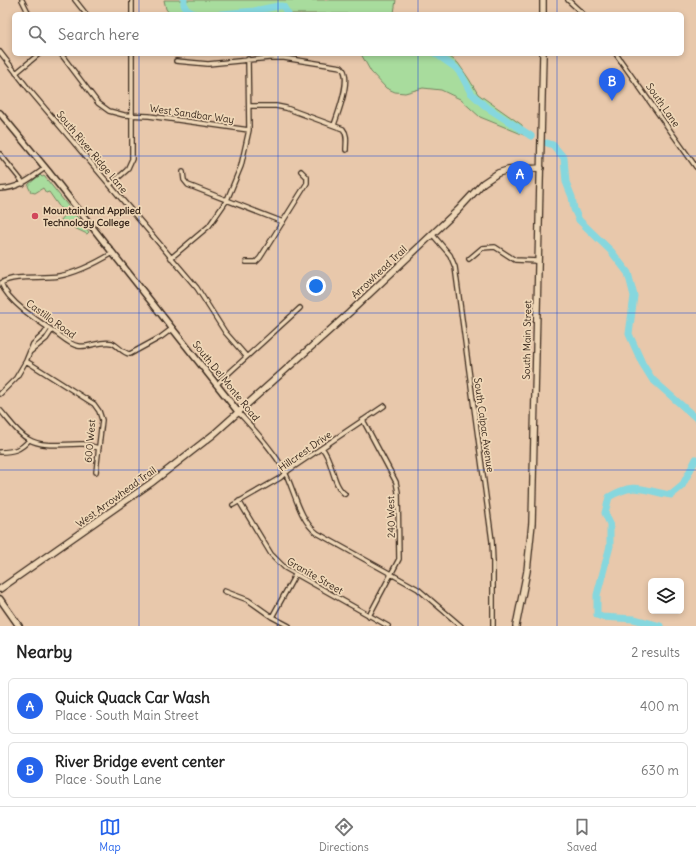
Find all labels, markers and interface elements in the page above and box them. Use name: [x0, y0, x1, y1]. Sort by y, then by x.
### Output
search box: [12, 12, 684, 56]
icon: search: [26, 23, 48, 45]
text: Search here: [58, 25, 139, 44]
pin: B: [599, 68, 625, 101]
street label: South Lane: [643, 80, 683, 130]
street label: West Sandbar Way: [149, 102, 235, 126]
street label: South River Ridge Lane: [54, 108, 130, 196]
pin: A: [507, 161, 533, 194]
place label: Mountainland Applied Technology College: [43, 204, 141, 229]
marker: Mountainland Applied Technology College: [30, 211, 40, 221]
street label: Arrowhead Trail: [348, 243, 410, 301]
your location: [306, 276, 326, 296]
street label: Castillo Road: [24, 297, 78, 341]
street label: South Main Street: [520, 300, 534, 380]
street label: South Del Monte Road: [190, 338, 262, 424]
street label: South Calpac Avenue: [471, 377, 497, 473]
street label: 600 West: [82, 418, 98, 463]
street label: Hillcrest Drive: [276, 428, 334, 474]
street label: West Arrowhead Trail: [73, 463, 159, 531]
street label: 240 West: [384, 495, 398, 538]
street label: Granite Street: [285, 555, 346, 598]
map controls: [648, 578, 684, 614]
button: layers: [648, 578, 684, 614]
text: Nearby: [16, 641, 72, 663]
text: 2 results: [631, 644, 680, 661]
text: Quick Quack Car Wash: [55, 688, 210, 707]
text: A: [26, 698, 34, 715]
text: 400 m: [640, 698, 679, 715]
text: Place · South Main Street: [55, 707, 199, 724]
text: River Bridge event center: [55, 752, 225, 771]
text: B: [26, 762, 34, 779]
text: 630 m: [641, 762, 679, 779]
text: Place · South Lane: [55, 771, 162, 788]
tab: Map: [99, 816, 121, 854]
tab: Directions: [319, 816, 369, 854]
tab: Saved: [567, 816, 597, 854]

